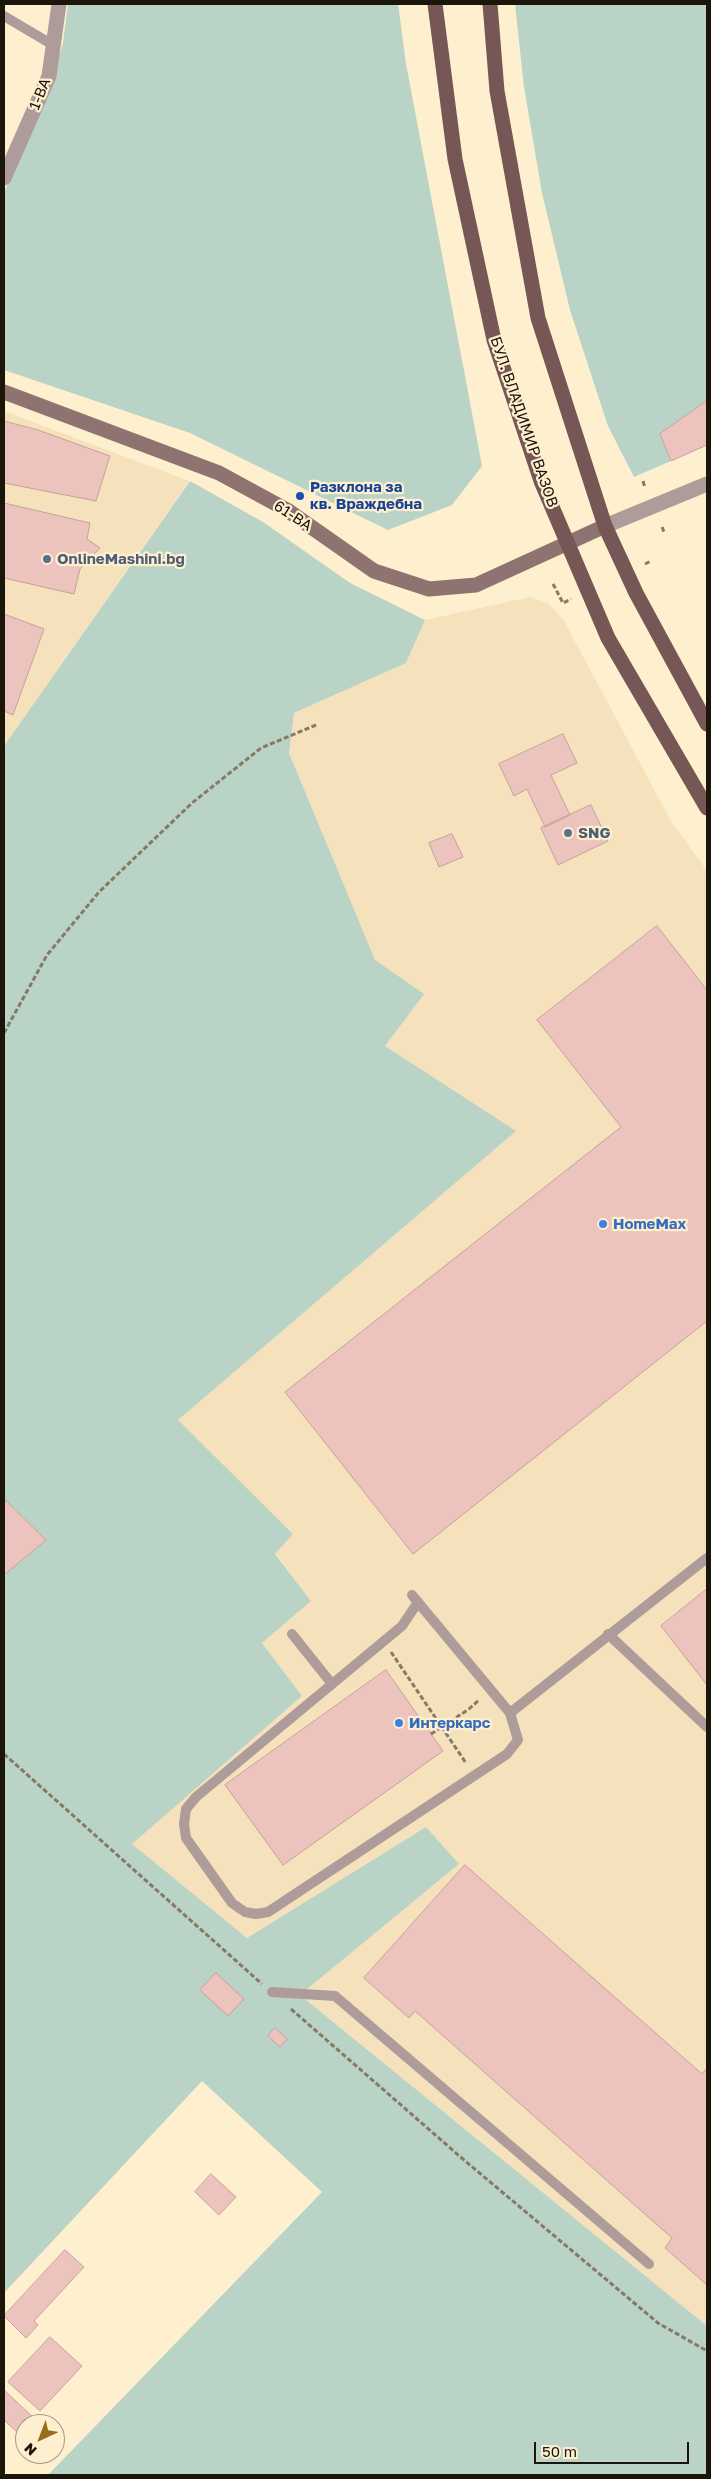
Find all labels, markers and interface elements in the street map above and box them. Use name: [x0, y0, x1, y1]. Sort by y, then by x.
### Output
street label: 1-ВА: [26, 75, 54, 113]
street label: БУЛ. ВЛАДИМИР ВАЗОВ: [486, 334, 562, 510]
place label: Разклона за кв. Враждебна: [310, 478, 422, 513]
marker: Разклона за кв. Враждебна: [294, 490, 306, 502]
street label: 61-ВА: [271, 497, 315, 535]
place label: ОnlineMashini.bg: [57, 550, 185, 568]
marker: ОnlineMashini.bg: [41, 553, 53, 565]
place label: SNG: [578, 824, 610, 842]
marker: SNG: [562, 827, 574, 839]
place label: HomeMax: [613, 1215, 686, 1233]
marker: HomeMax: [597, 1218, 609, 1230]
place label: Интеркарс: [409, 1714, 490, 1732]
marker: Интеркарс: [393, 1717, 405, 1729]
north arrow: [15, 2414, 65, 2464]
scale bar: [536, 2432, 691, 2464]
text: N: [20, 2440, 40, 2459]
text: 50 m: [542, 2442, 577, 2460]

